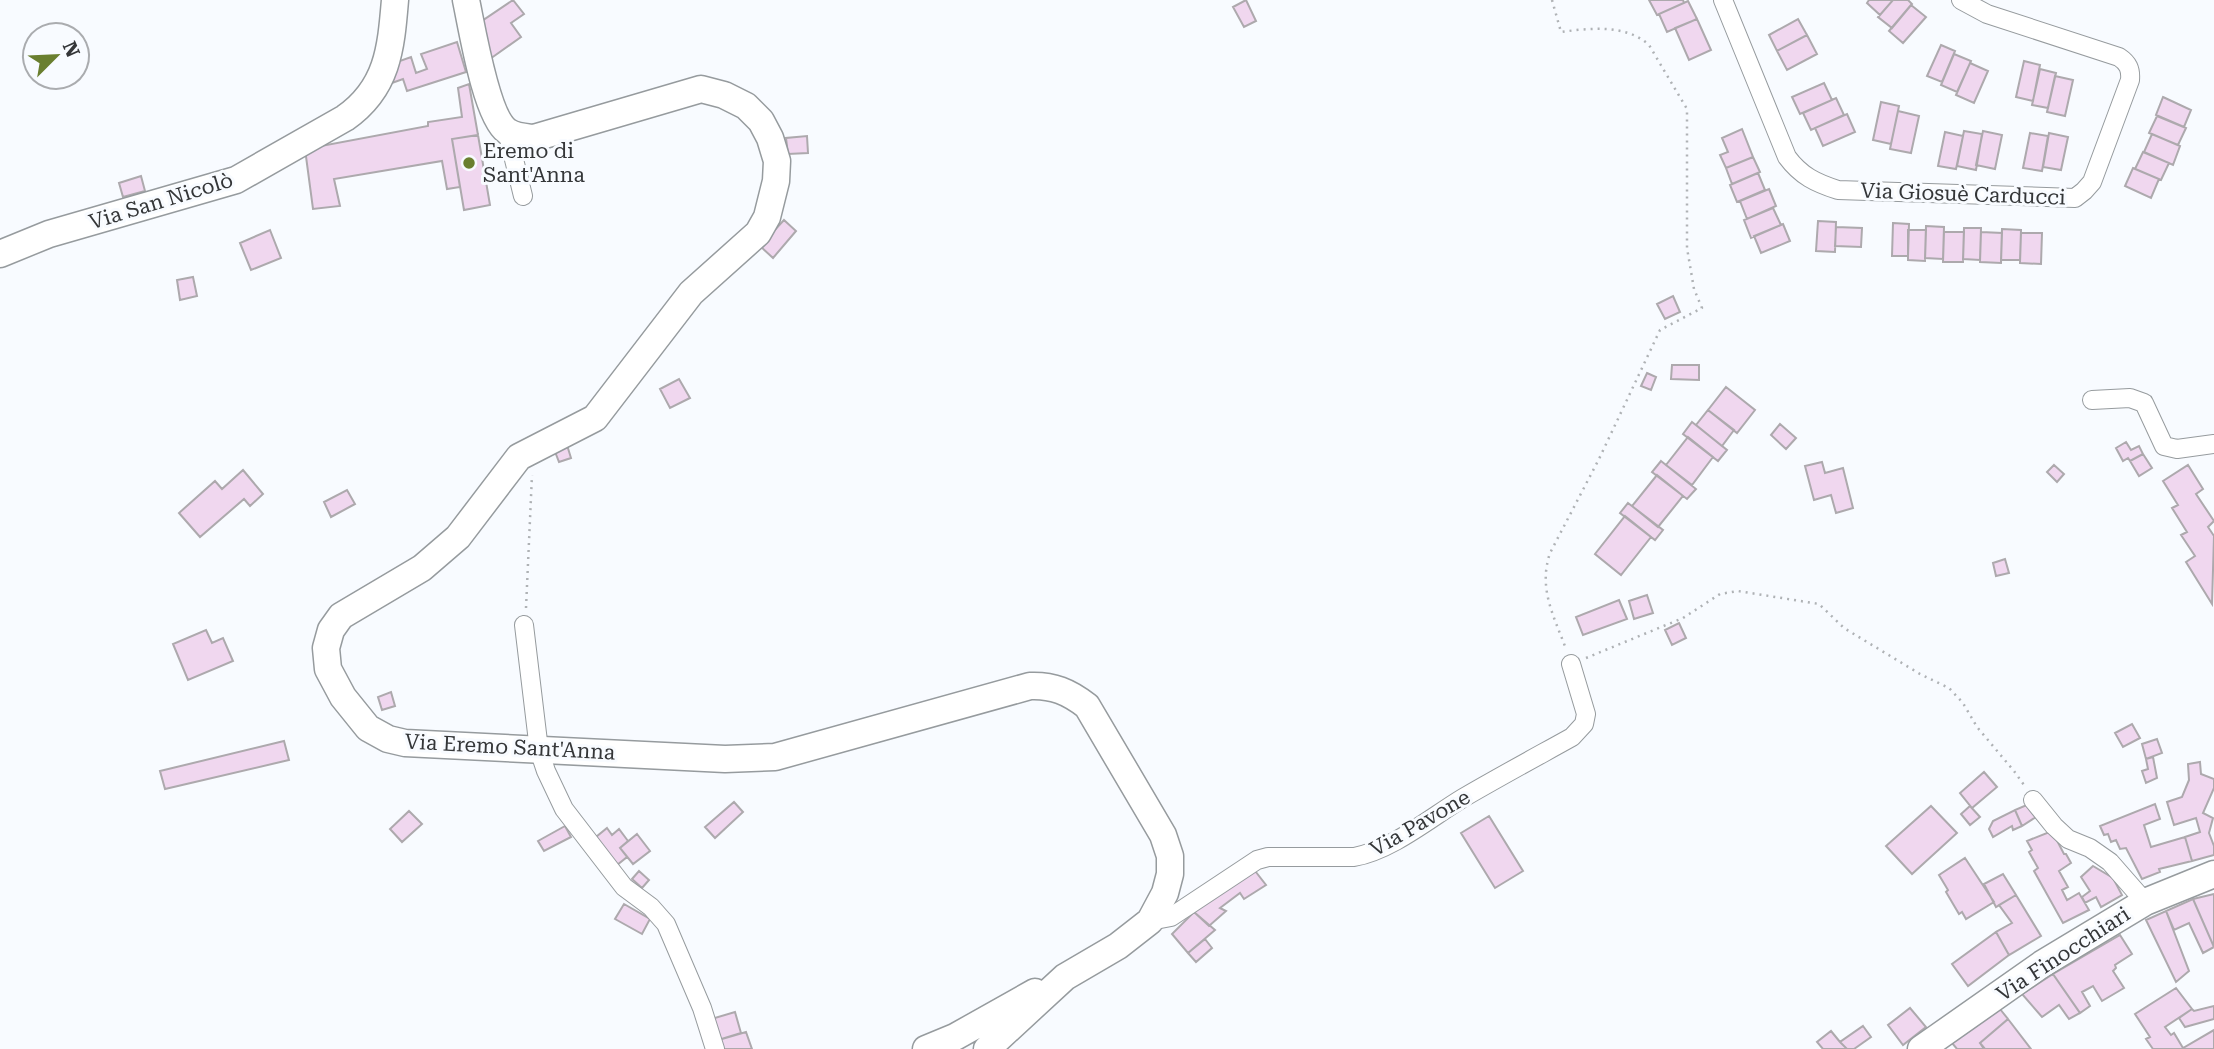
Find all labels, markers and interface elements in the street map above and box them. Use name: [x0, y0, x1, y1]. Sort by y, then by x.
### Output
north arrow: [21, 21, 91, 91]
text: N: [58, 38, 85, 61]
place label: Eremo di Sant'Anna: [483, 139, 585, 187]
marker: Eremo di Sant'Anna: [461, 155, 477, 171]
street label: Via San Nicolò: [86, 168, 236, 234]
street label: Via Giosuè Carducci: [1860, 178, 2066, 210]
street label: Via Eremo Sant'Anna: [404, 730, 616, 765]
street label: Via Pavone: [1366, 785, 1474, 861]
street label: Via Finocchiari: [1992, 902, 2134, 1006]

